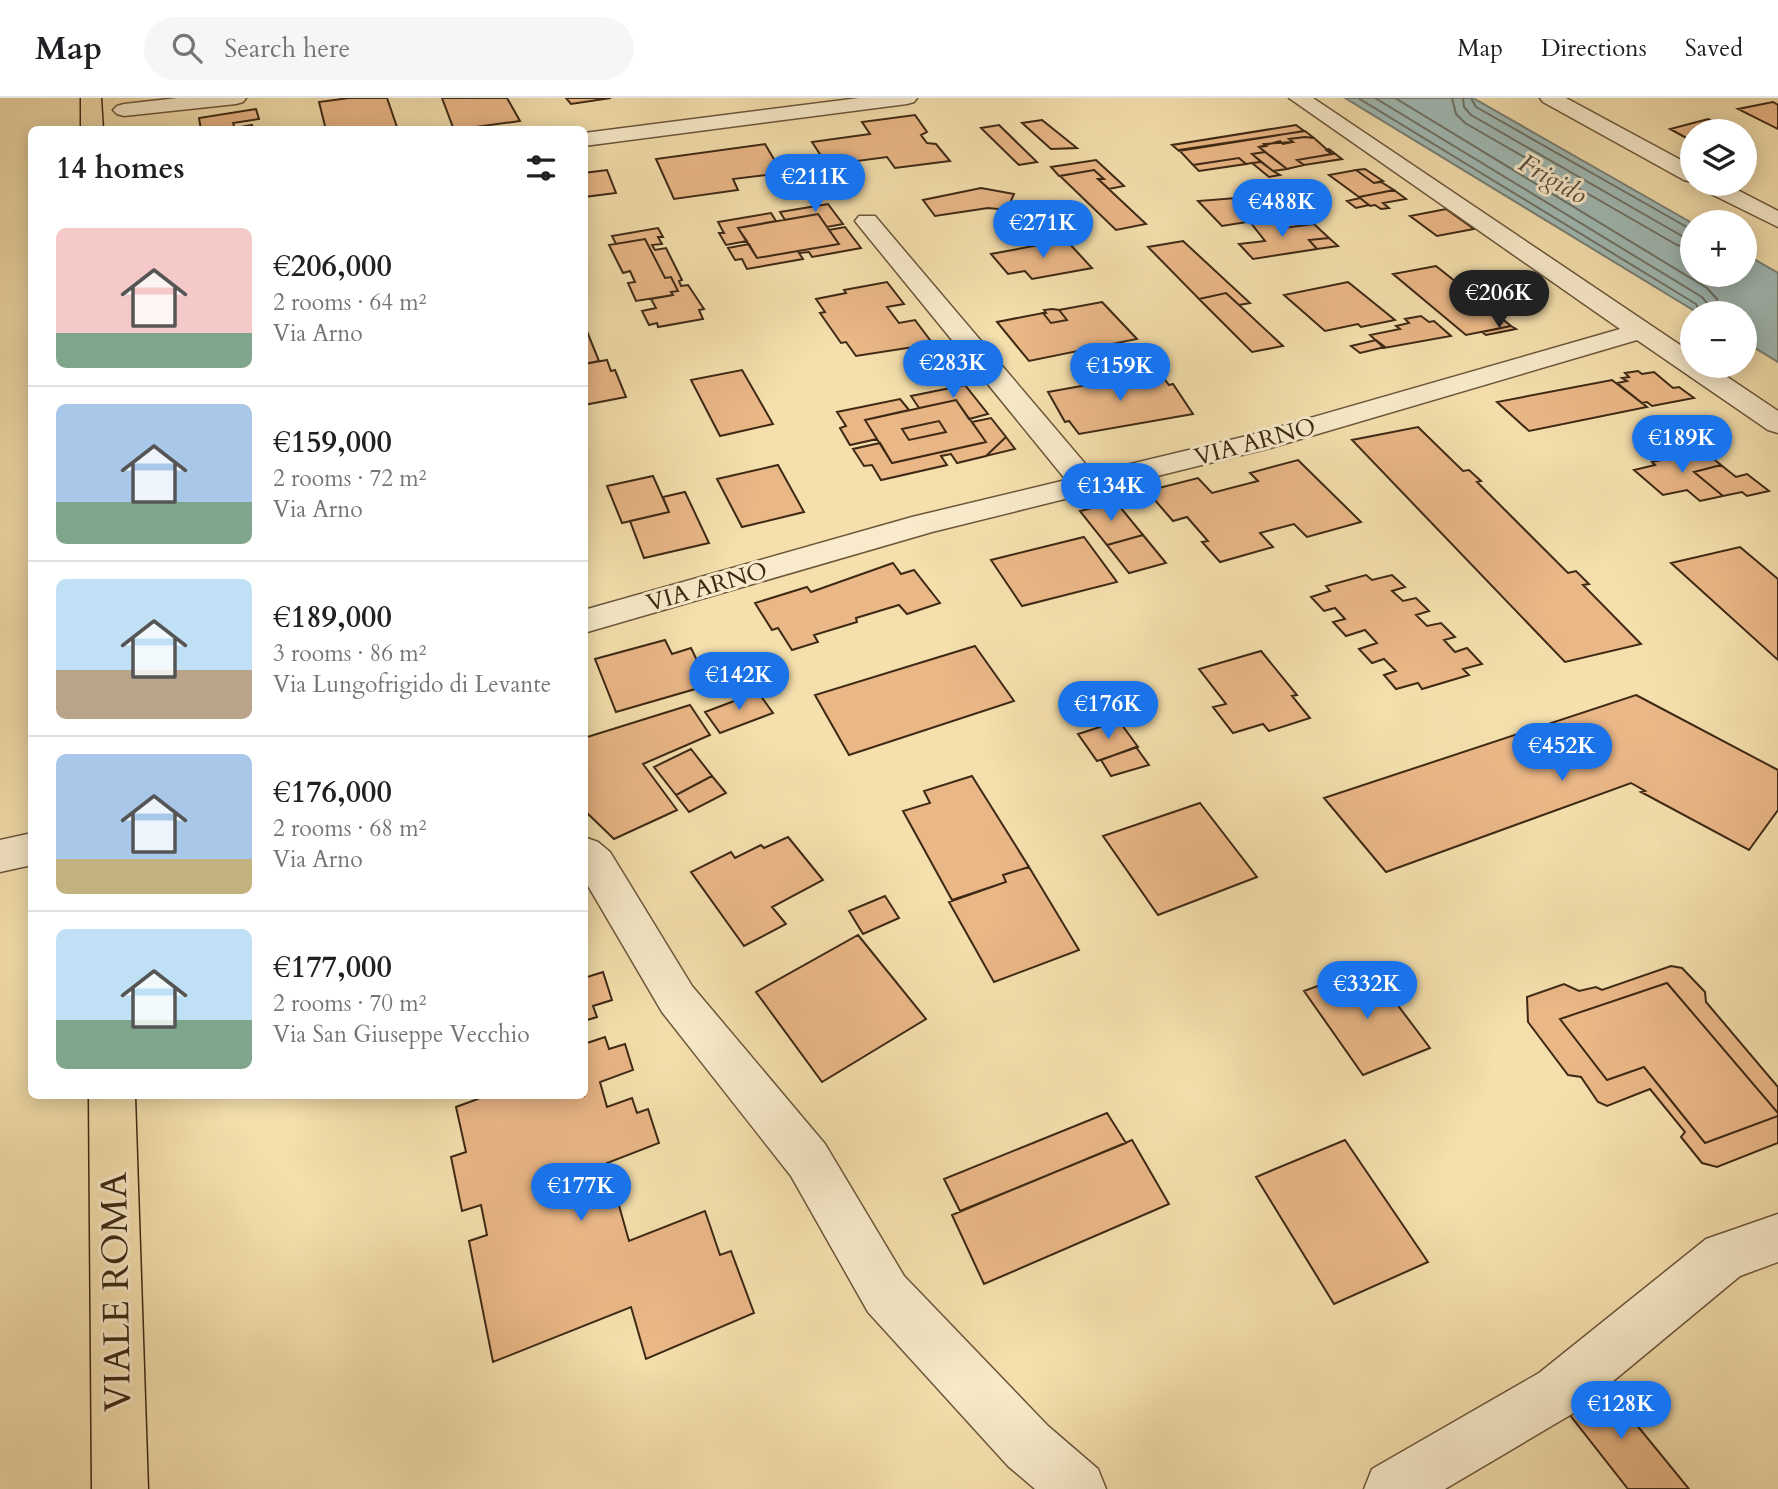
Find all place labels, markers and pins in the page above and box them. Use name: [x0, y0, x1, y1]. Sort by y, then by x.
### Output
pin: €211K: [766, 155, 864, 214]
pin: €488K: [1233, 180, 1331, 239]
pin: €271K: [994, 200, 1092, 260]
pin: €206K: [1450, 271, 1548, 330]
pin: €283K: [904, 341, 1002, 400]
pin: €159K: [1071, 344, 1169, 403]
pin: €189K: [1633, 416, 1731, 475]
pin: €134K: [1062, 464, 1160, 523]
pin: €142K: [690, 652, 788, 712]
pin: €176K: [1059, 682, 1157, 741]
pin: €452K: [1513, 724, 1611, 783]
pin: €332K: [1318, 962, 1416, 1021]
pin: €177K: [532, 1164, 630, 1223]
pin: €128K: [1572, 1382, 1670, 1441]

